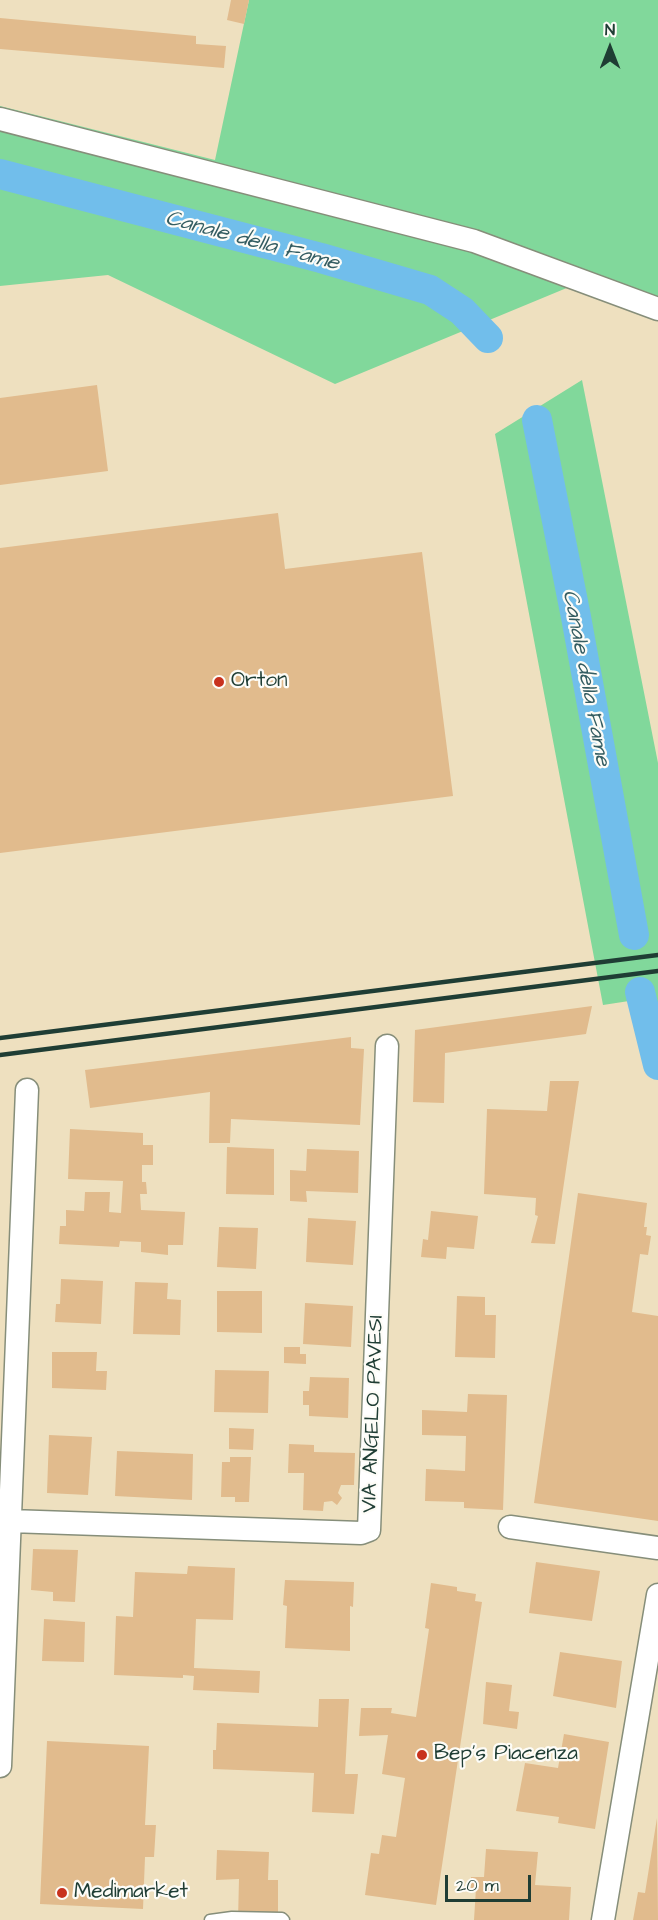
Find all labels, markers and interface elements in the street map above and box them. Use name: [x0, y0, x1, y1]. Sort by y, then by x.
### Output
north arrow: [580, 18, 640, 78]
text: N: [605, 19, 615, 41]
water label: Canale della Fame: [162, 206, 342, 278]
water label: Canale della Fame: [555, 588, 615, 768]
place label: Orton: [231, 669, 287, 695]
marker: Orton: [212, 675, 226, 689]
street label: VIA ANGELO PAVESI: [358, 1315, 390, 1513]
place label: Bep's Piacenza: [434, 1742, 578, 1768]
marker: Bep's Piacenza: [415, 1748, 429, 1762]
scale bar: [448, 1863, 534, 1901]
text: 20 m: [456, 1873, 499, 1898]
place label: Medimarket: [74, 1880, 188, 1906]
marker: Medimarket: [55, 1886, 69, 1900]

